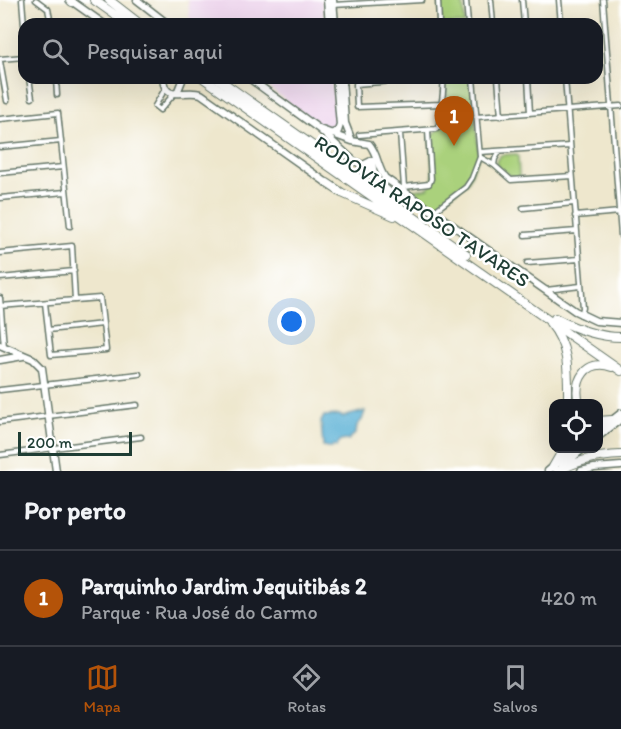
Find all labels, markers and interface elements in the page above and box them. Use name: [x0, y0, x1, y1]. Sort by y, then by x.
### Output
search box: [18, 18, 603, 84]
icon: search: [39, 35, 72, 68]
text: Pesquisar aqui: [87, 38, 223, 65]
pin: 1: [434, 96, 474, 146]
street label: RODOVIA RAPOSO TAVARES: [310, 130, 534, 292]
your location: [277, 307, 306, 336]
map controls: [549, 399, 603, 453]
button: locate: [549, 399, 603, 453]
scale bar: [18, 429, 132, 456]
text: 200 m: [27, 433, 72, 452]
text: Por perto: [24, 494, 126, 526]
text: Parquinho Jardim Jequitibás 2: [81, 573, 367, 600]
text: 1: [39, 586, 48, 610]
text: 420 m: [541, 586, 597, 610]
text: Parque · Rua José do Carmo: [81, 600, 318, 624]
tab: Mapa: [83, 661, 121, 716]
tab: Rotas: [287, 661, 326, 716]
tab: Salvos: [493, 661, 538, 716]

